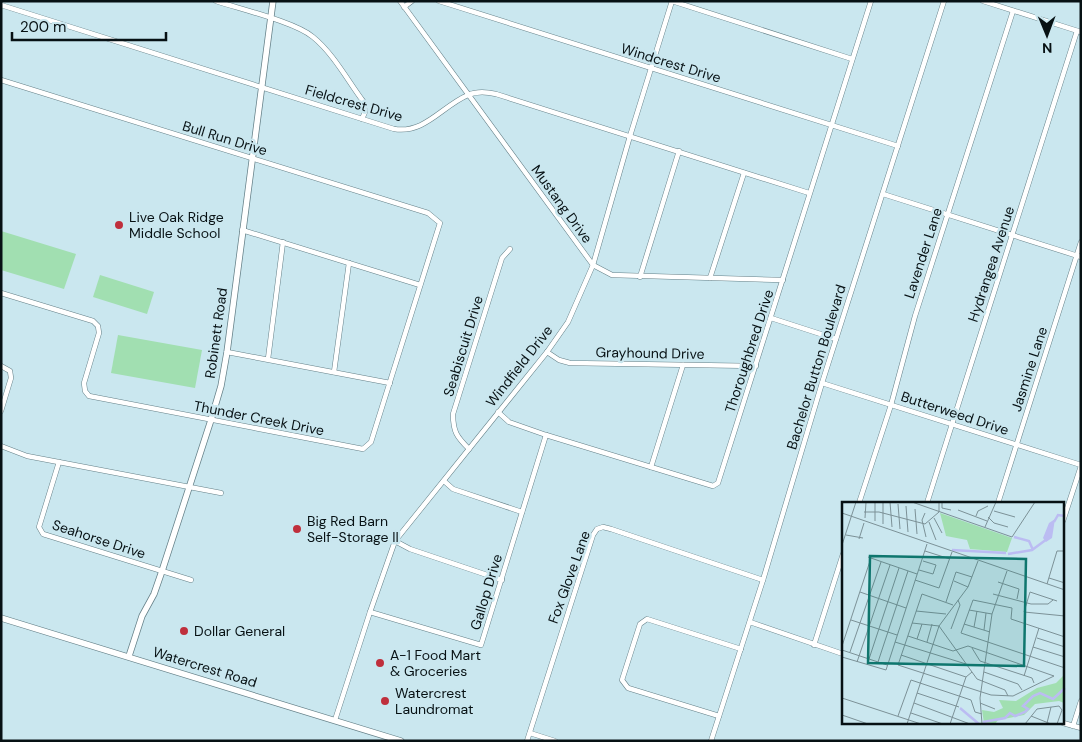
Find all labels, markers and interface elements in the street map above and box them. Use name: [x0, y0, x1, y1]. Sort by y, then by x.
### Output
scale bar: [12, 10, 166, 42]
north arrow: [1022, 10, 1072, 60]
text: 200 m: [20, 17, 66, 37]
street label: Windcrest Drive: [619, 39, 723, 87]
text: N: [1042, 39, 1052, 57]
street label: Fieldcrest Drive: [303, 80, 405, 126]
street label: Bull Run Drive: [180, 117, 270, 159]
street label: Mustang Drive: [528, 161, 596, 247]
street label: Hydrangea Avenue: [964, 204, 1018, 324]
street label: Lavender Lane: [900, 205, 946, 301]
place label: Live Oak Ridge Middle School: [129, 208, 224, 242]
marker: Live Oak Ridge Middle School: [113, 219, 125, 231]
street label: Bachelor Button Boulevard: [782, 282, 850, 452]
street label: Robinett Road: [201, 287, 231, 379]
street label: Thoroughbred Drive: [721, 287, 777, 415]
street label: Seabiscuit Drive: [439, 293, 487, 399]
street label: Windfield Drive: [482, 322, 556, 410]
street label: Jasmine Lane: [1007, 324, 1051, 414]
street label: Grayhound Drive: [595, 343, 705, 363]
street label: Butterweed Drive: [899, 387, 1011, 439]
street label: Thunder Creek Drive: [192, 397, 326, 439]
inset map: [842, 502, 1064, 724]
place label: Big Red Barn Self-Storage II: [307, 512, 399, 546]
street label: Seahorse Drive: [50, 515, 148, 563]
marker: Big Red Barn Self-Storage II: [291, 523, 303, 535]
street label: Fox Glove Lane: [544, 528, 594, 626]
street label: Gallop Drive: [466, 552, 506, 632]
place label: Dollar General: [194, 622, 285, 640]
marker: Dollar General: [178, 625, 190, 637]
street label: Watercrest Road: [151, 643, 259, 691]
place label: A-1 Food Mart & Groceries: [390, 646, 481, 680]
marker: A-1 Food Mart & Groceries: [374, 657, 386, 669]
place label: Watercrest Laundromat: [395, 684, 473, 718]
marker: Watercrest Laundromat: [379, 695, 391, 707]

